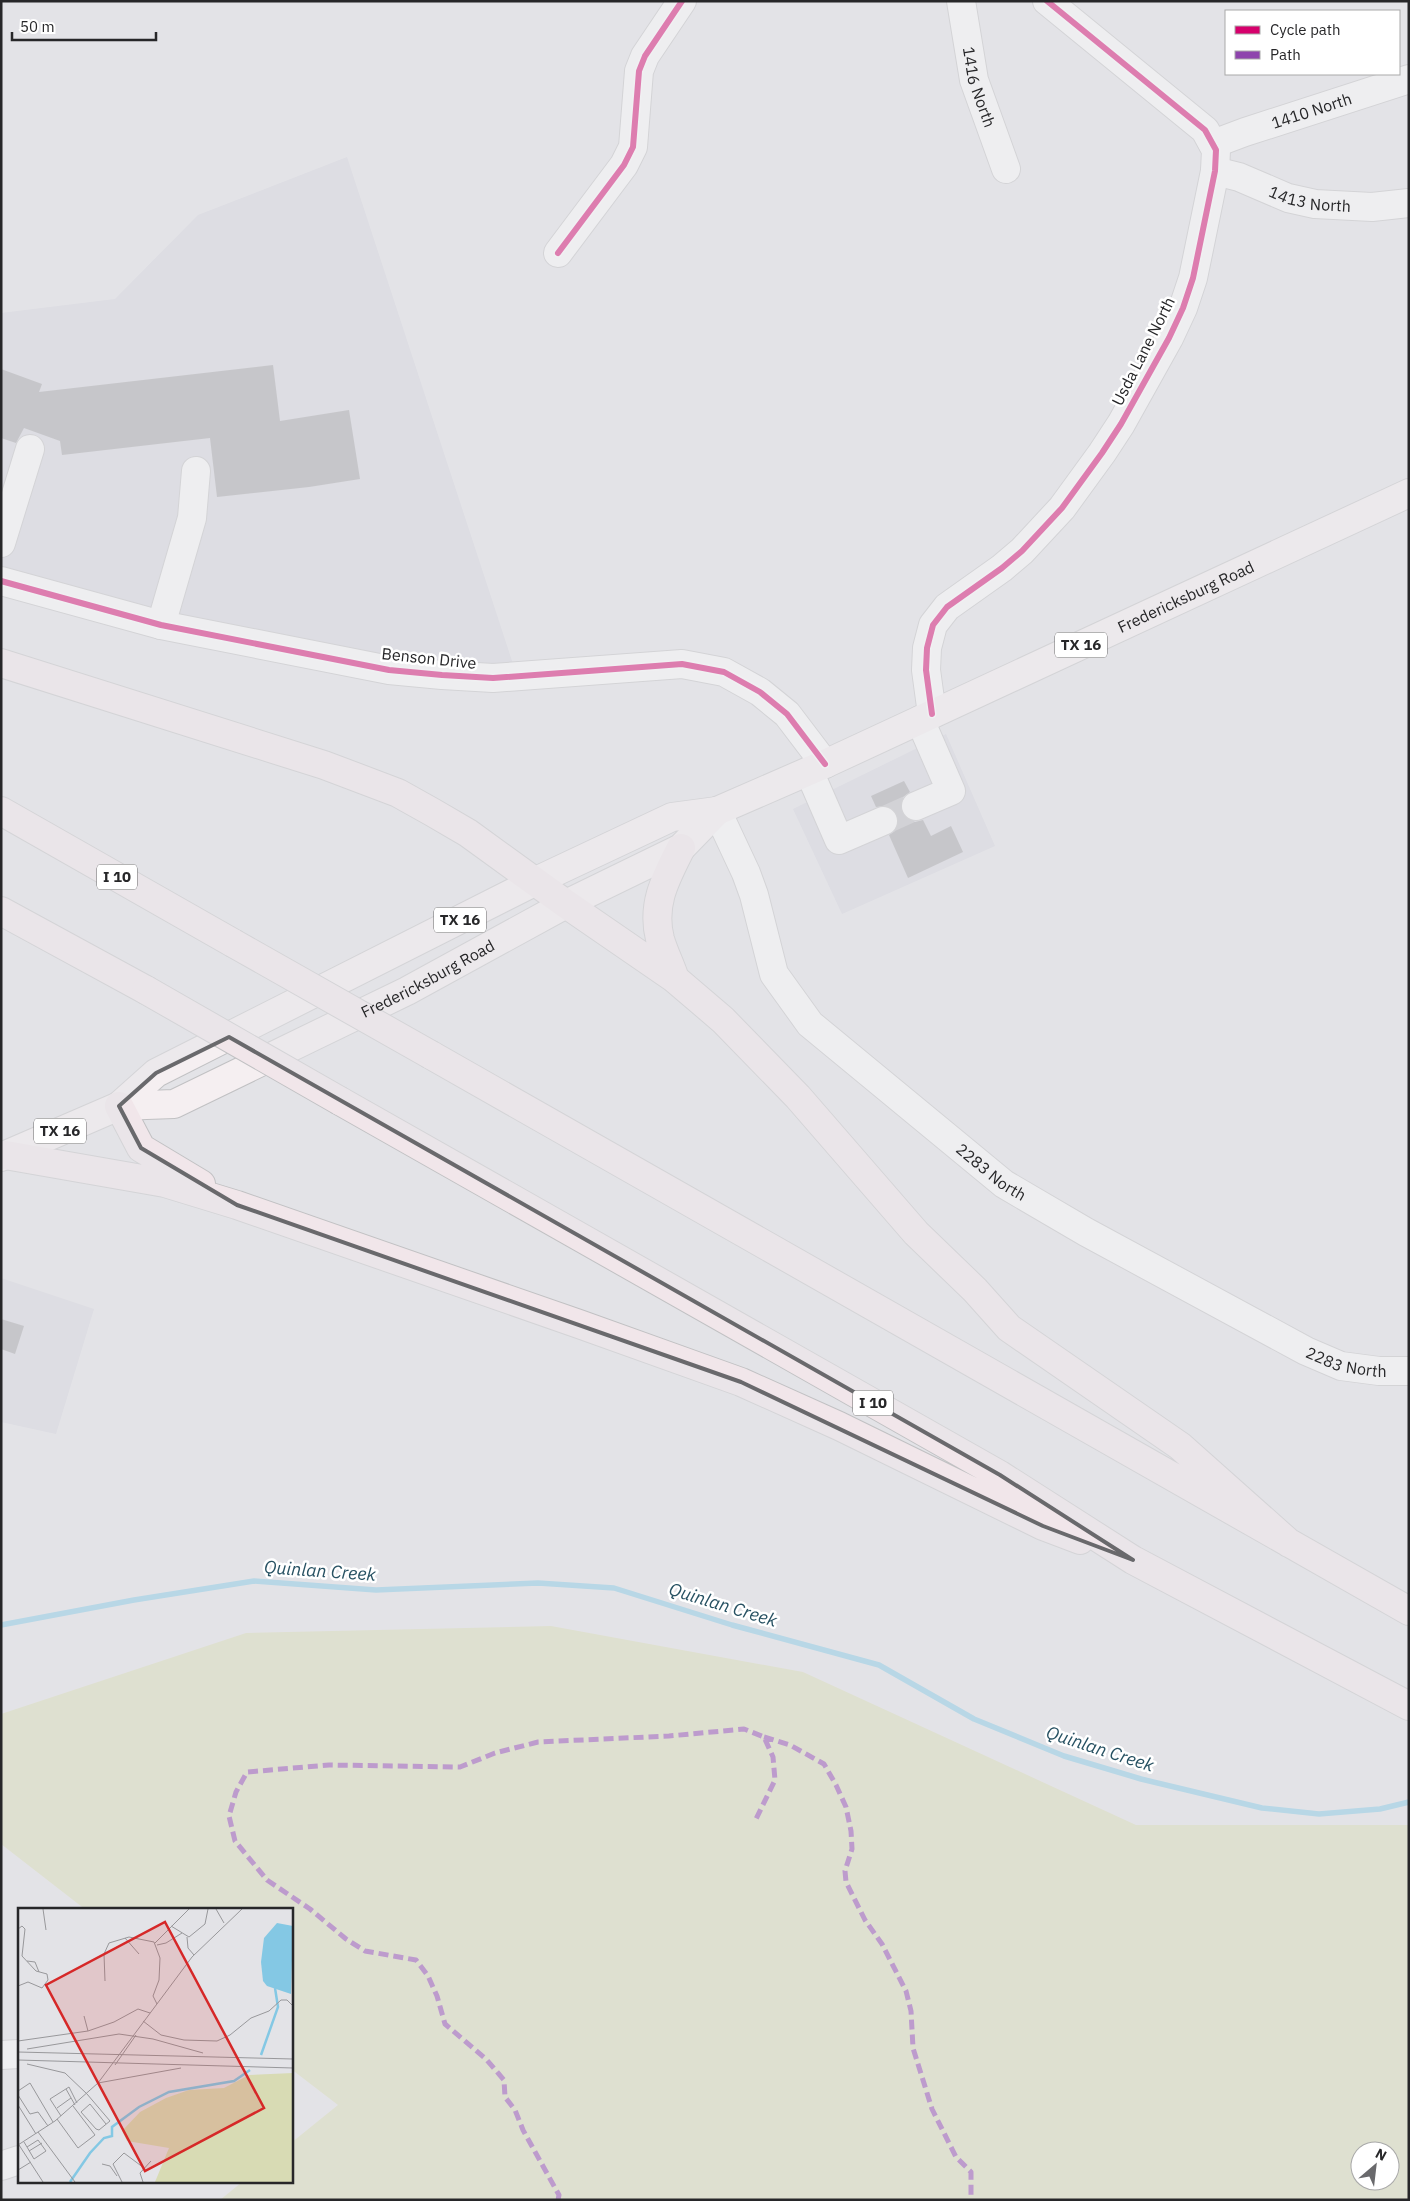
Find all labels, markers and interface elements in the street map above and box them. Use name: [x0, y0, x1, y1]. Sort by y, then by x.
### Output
scale bar: [12, 10, 156, 42]
legend: [1225, 10, 1400, 75]
text: 50 m: [20, 17, 55, 36]
text: Cycle path: [1270, 20, 1341, 39]
street label: 1416 North: [959, 45, 1000, 130]
text: Path: [1270, 45, 1301, 64]
street label: 1410 North: [1269, 88, 1354, 133]
street label: 1413 North: [1266, 181, 1351, 216]
street label: Usda Lane North: [1107, 293, 1179, 409]
street label: Fredericksburg Road: [1114, 556, 1257, 637]
road number: TX 16: [1055, 632, 1107, 658]
street label: Benson Drive: [381, 643, 478, 673]
road number: I 10: [97, 864, 137, 890]
road number: TX 16: [434, 908, 486, 932]
street label: Fredericksburg Road: [358, 935, 498, 1022]
road number: TX 16: [34, 1118, 86, 1144]
street label: 2283 North: [952, 1139, 1030, 1205]
street label: 2283 North: [1303, 1342, 1387, 1381]
road number: I 10: [853, 1390, 893, 1416]
water label: Quinlan Creek: [263, 1555, 377, 1586]
water label: Quinlan Creek: [666, 1577, 781, 1632]
water label: Quinlan Creek: [1043, 1720, 1158, 1777]
inset map: [18, 1908, 292, 2184]
north arrow: [1350, 2141, 1400, 2191]
text: N: [1372, 2144, 1390, 2165]

